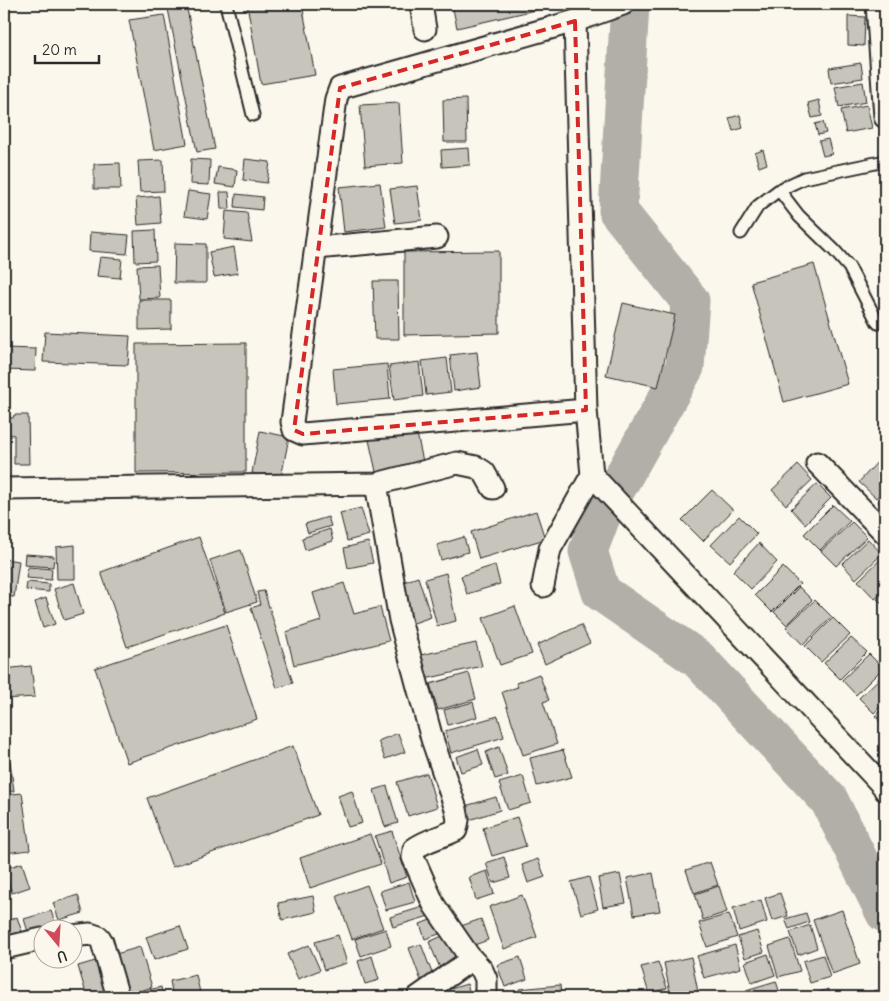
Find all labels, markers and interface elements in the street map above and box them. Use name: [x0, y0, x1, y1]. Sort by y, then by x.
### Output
scale bar: [35, 32, 99, 64]
text: 20 m: [42, 40, 77, 59]
north arrow: [32, 918, 82, 968]
text: U: [55, 946, 69, 966]

